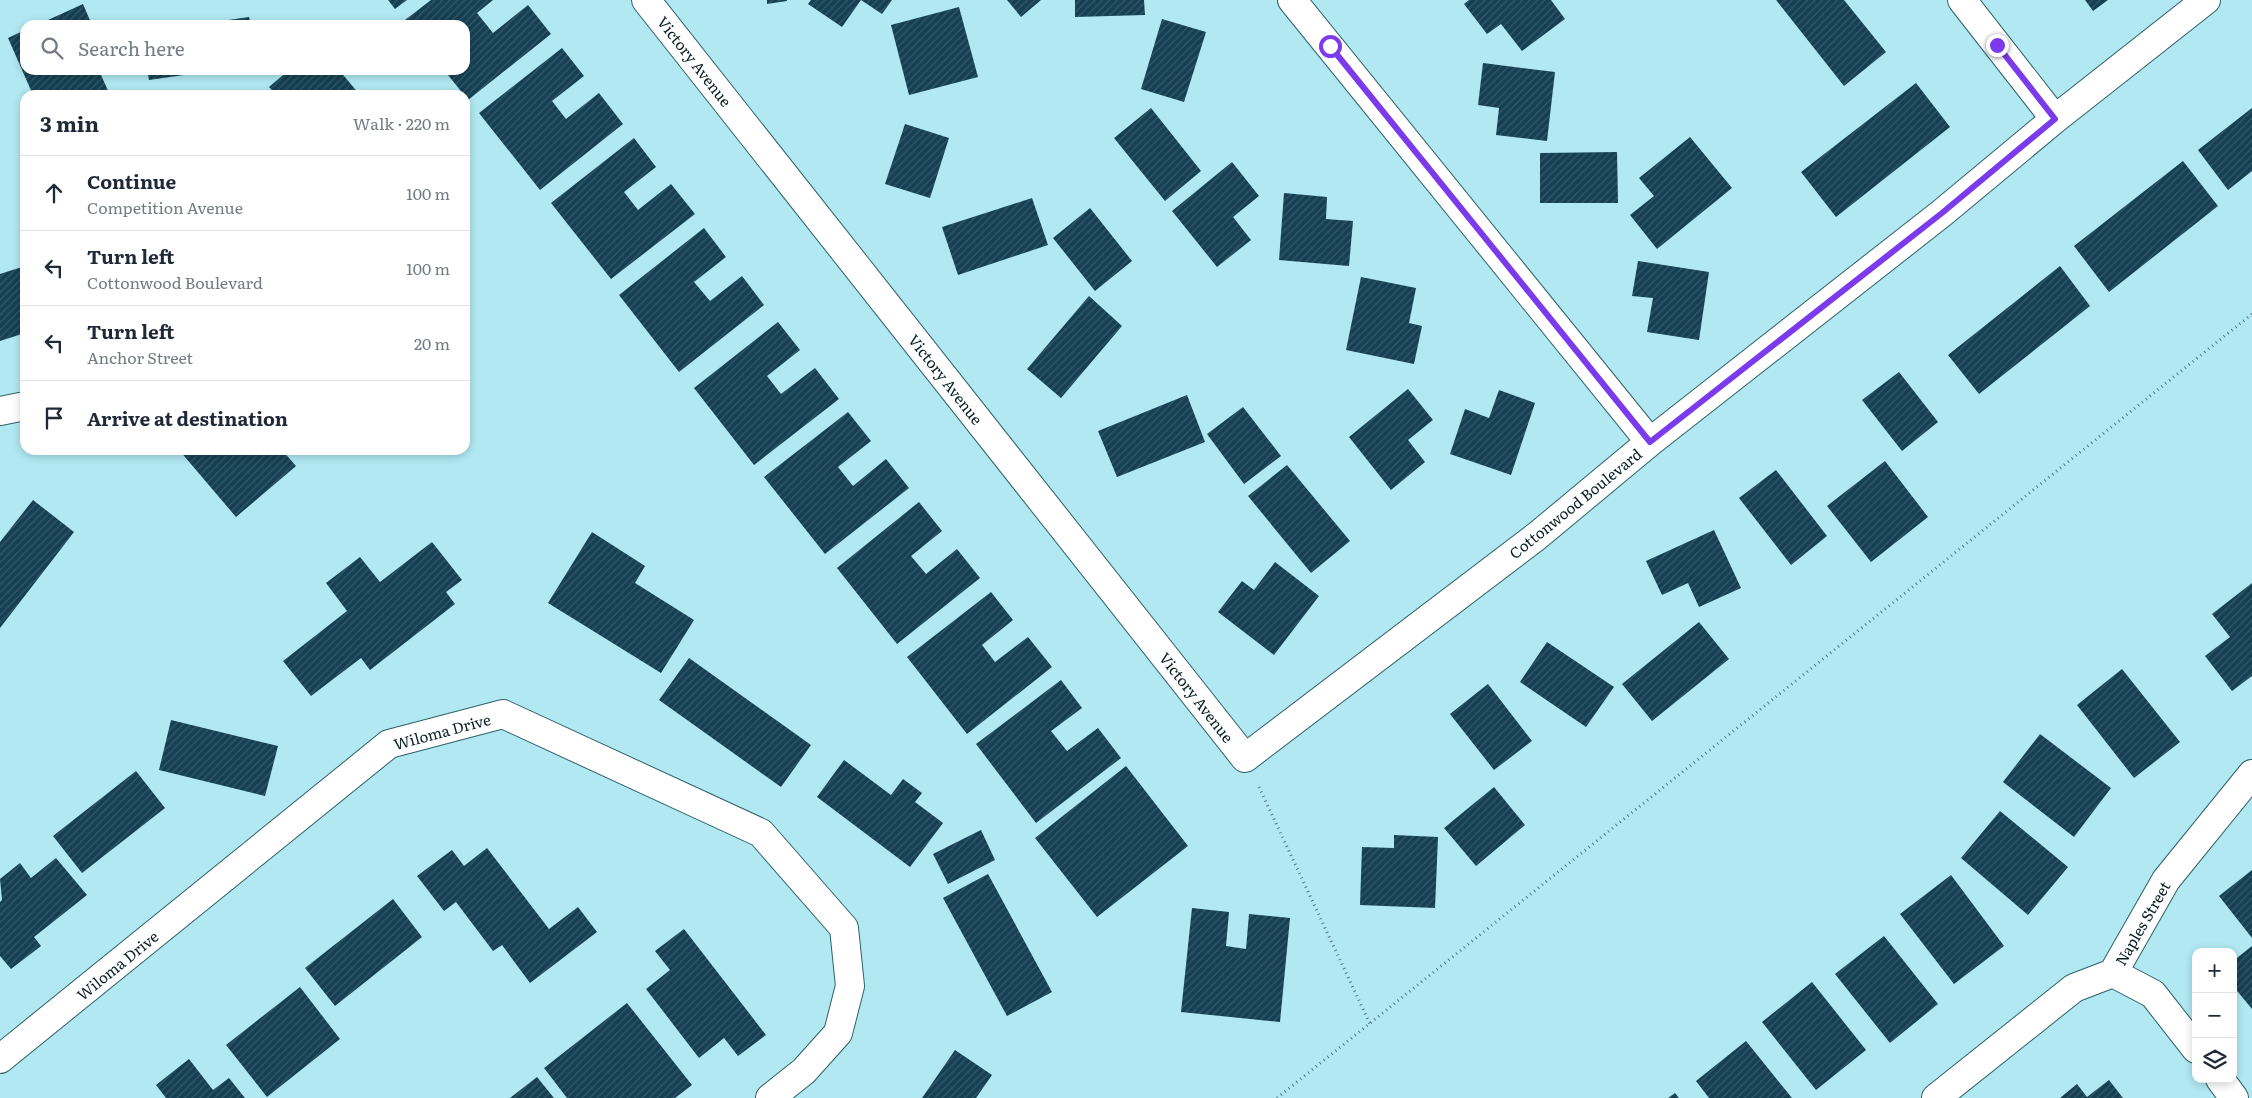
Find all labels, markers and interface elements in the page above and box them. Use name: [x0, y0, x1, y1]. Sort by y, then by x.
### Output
street label: Victory Avenue: [652, 11, 738, 111]
search box: [20, 20, 470, 75]
icon: search: [38, 34, 66, 62]
text: Search here: [78, 34, 185, 62]
route end: [1986, 34, 2009, 57]
route start: [1319, 35, 1342, 58]
text: 3 min: [40, 107, 99, 138]
text: Walk · 220 m: [353, 111, 450, 135]
text: Continue: [87, 167, 176, 195]
icon: ahead: [40, 179, 68, 207]
text: 100 m: [406, 181, 450, 205]
text: Competition Avenue: [87, 195, 243, 219]
text: Turn left: [87, 242, 174, 270]
icon: left: [40, 254, 68, 282]
text: 100 m: [406, 256, 450, 280]
text: Cottonwood Boulevard: [87, 270, 263, 294]
text: Turn left: [87, 317, 174, 345]
icon: left: [40, 329, 68, 357]
street label: Victory Avenue: [903, 329, 989, 429]
text: 20 m: [414, 331, 450, 355]
text: Anchor Street: [87, 345, 193, 369]
icon: arrive: [40, 404, 68, 432]
text: Arrive at destination: [87, 404, 288, 432]
street label: Cottonwood Boulevard: [1504, 442, 1646, 564]
street label: Victory Avenue: [1154, 647, 1240, 747]
street label: Wiloma Drive: [391, 707, 493, 755]
street label: Naples Street: [2109, 877, 2175, 969]
street label: Wiloma Drive: [71, 925, 163, 1005]
map controls: [2192, 948, 2237, 1083]
button: +: [2192, 948, 2237, 993]
button: −: [2192, 993, 2237, 1038]
button: layers: [2192, 1038, 2237, 1083]

